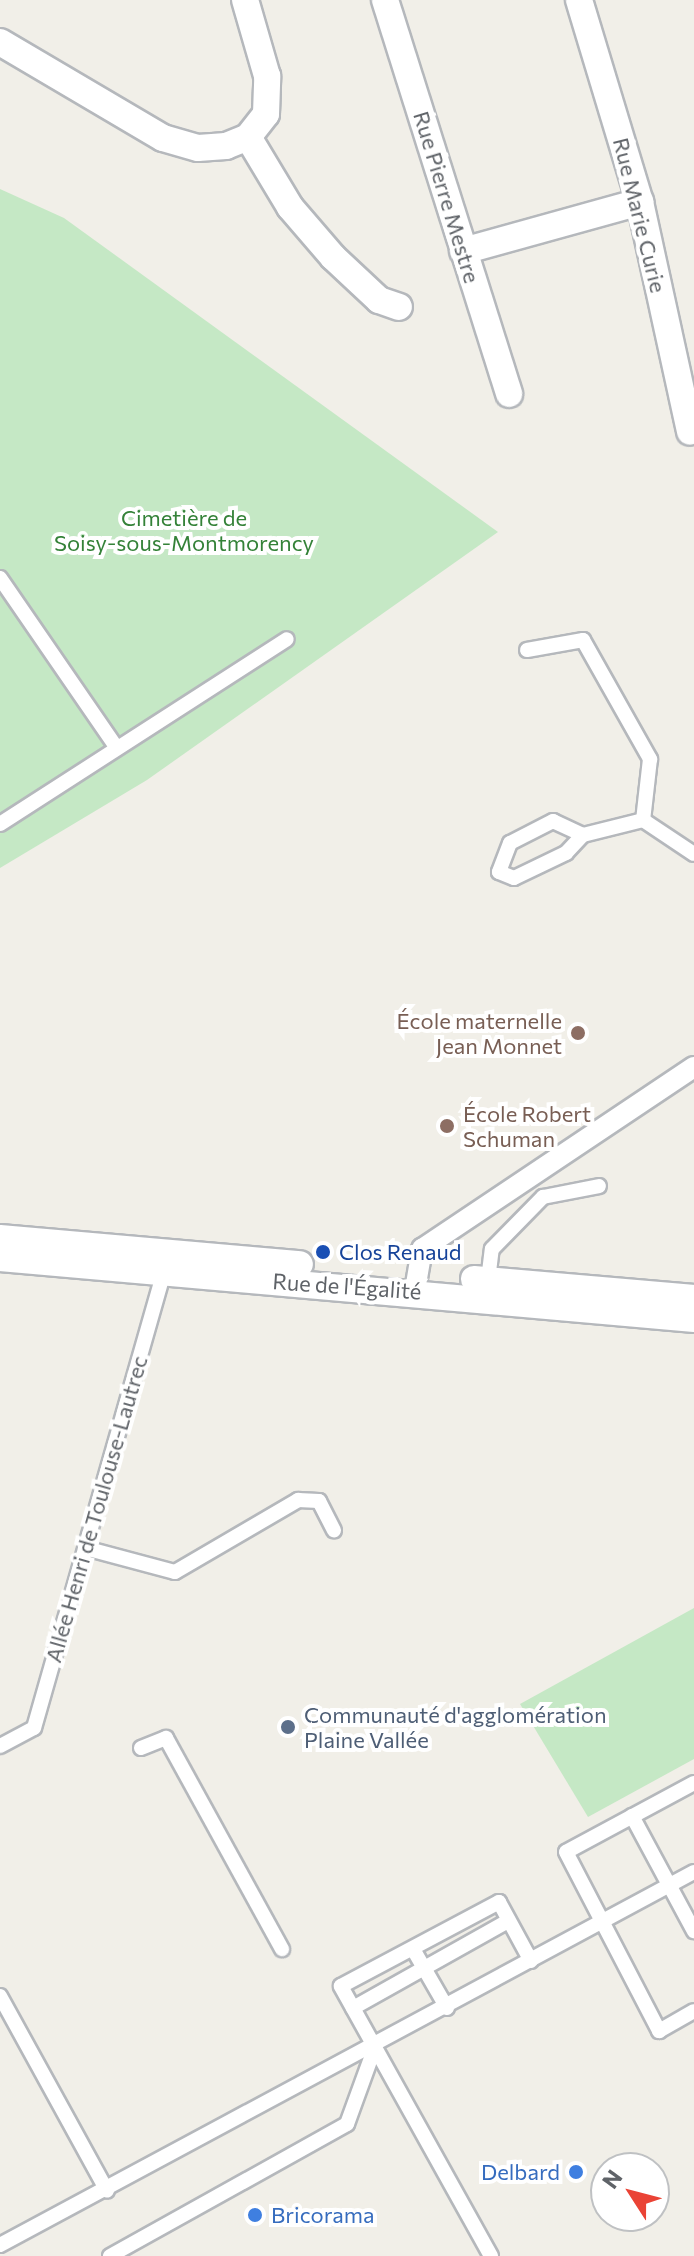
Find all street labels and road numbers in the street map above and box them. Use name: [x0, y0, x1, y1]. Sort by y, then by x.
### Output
street label: Rue Pierre Mestre: [408, 108, 486, 286]
street label: Rue Marie Curie: [608, 135, 672, 295]
street label: Rue de l'Égalité: [272, 1268, 422, 1304]
street label: Allée Henri de Toulouse-Lautrec: [40, 1353, 152, 1665]

